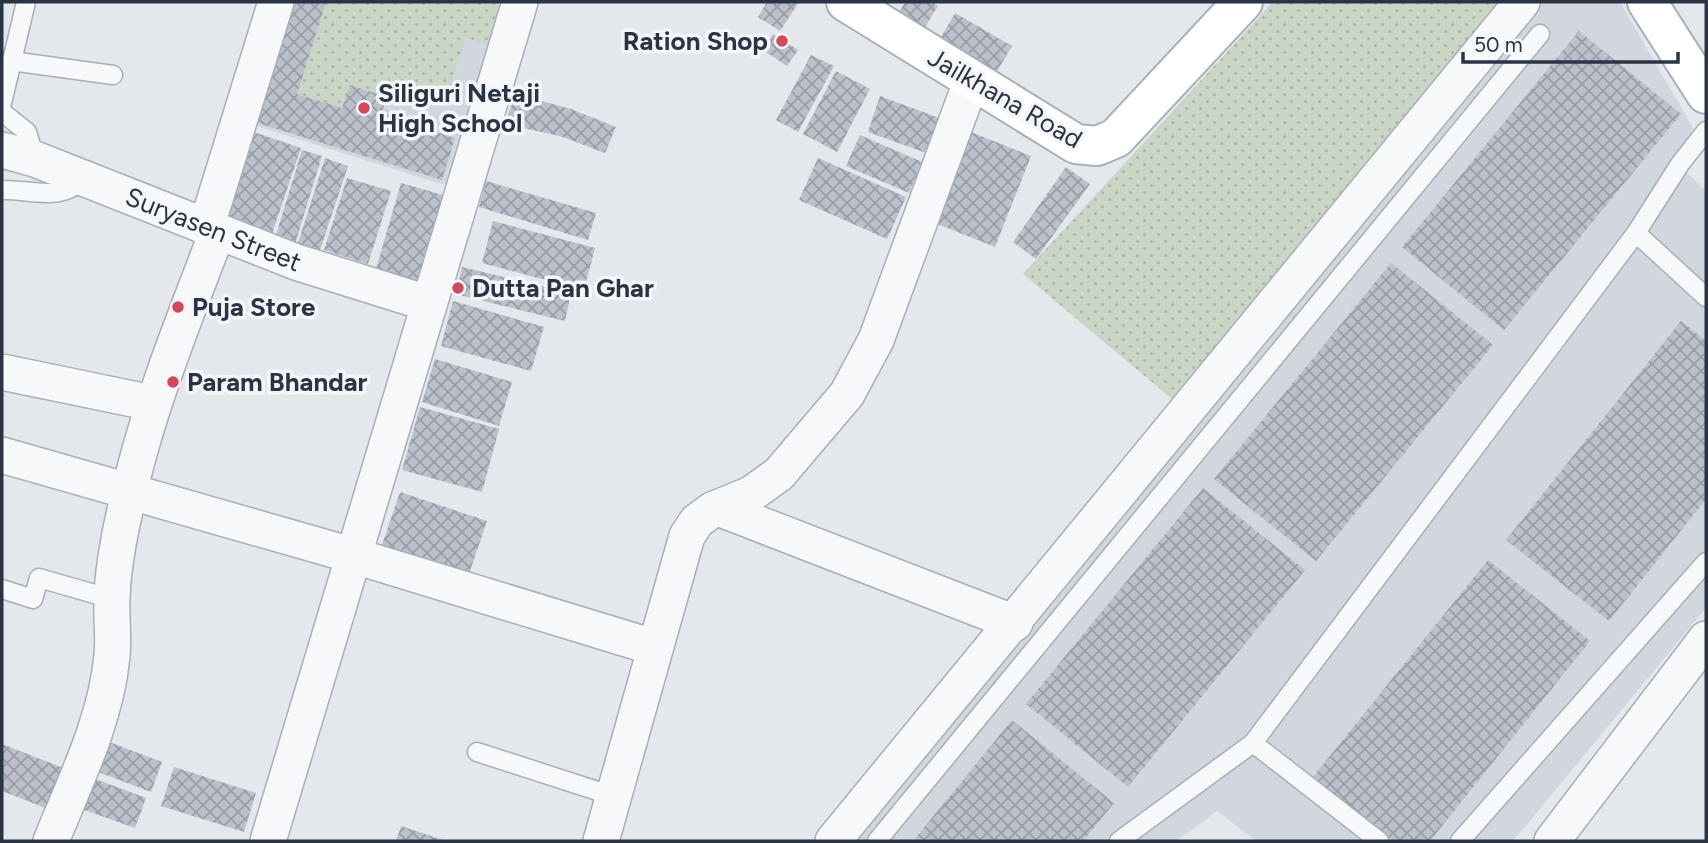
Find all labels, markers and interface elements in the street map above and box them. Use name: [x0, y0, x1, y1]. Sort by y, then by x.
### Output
scale bar: [1463, 21, 1678, 65]
place label: Ration Shop: [623, 25, 768, 57]
text: 50 m: [1474, 32, 1523, 57]
marker: Ration Shop: [774, 33, 790, 49]
street label: Jailkhana Road: [922, 41, 1088, 155]
place label: Siliguri Netaji High School: [378, 77, 540, 139]
marker: Siliguri Netaji High School: [356, 100, 372, 116]
street label: Suryasen Street: [121, 180, 306, 278]
place label: Dutta Pan Ghar: [472, 272, 654, 304]
marker: Dutta Pan Ghar: [450, 280, 466, 296]
place label: Puja Store: [192, 291, 315, 323]
marker: Puja Store: [170, 299, 186, 315]
place label: Param Bhandar: [187, 366, 368, 398]
marker: Param Bhandar: [165, 374, 181, 390]

